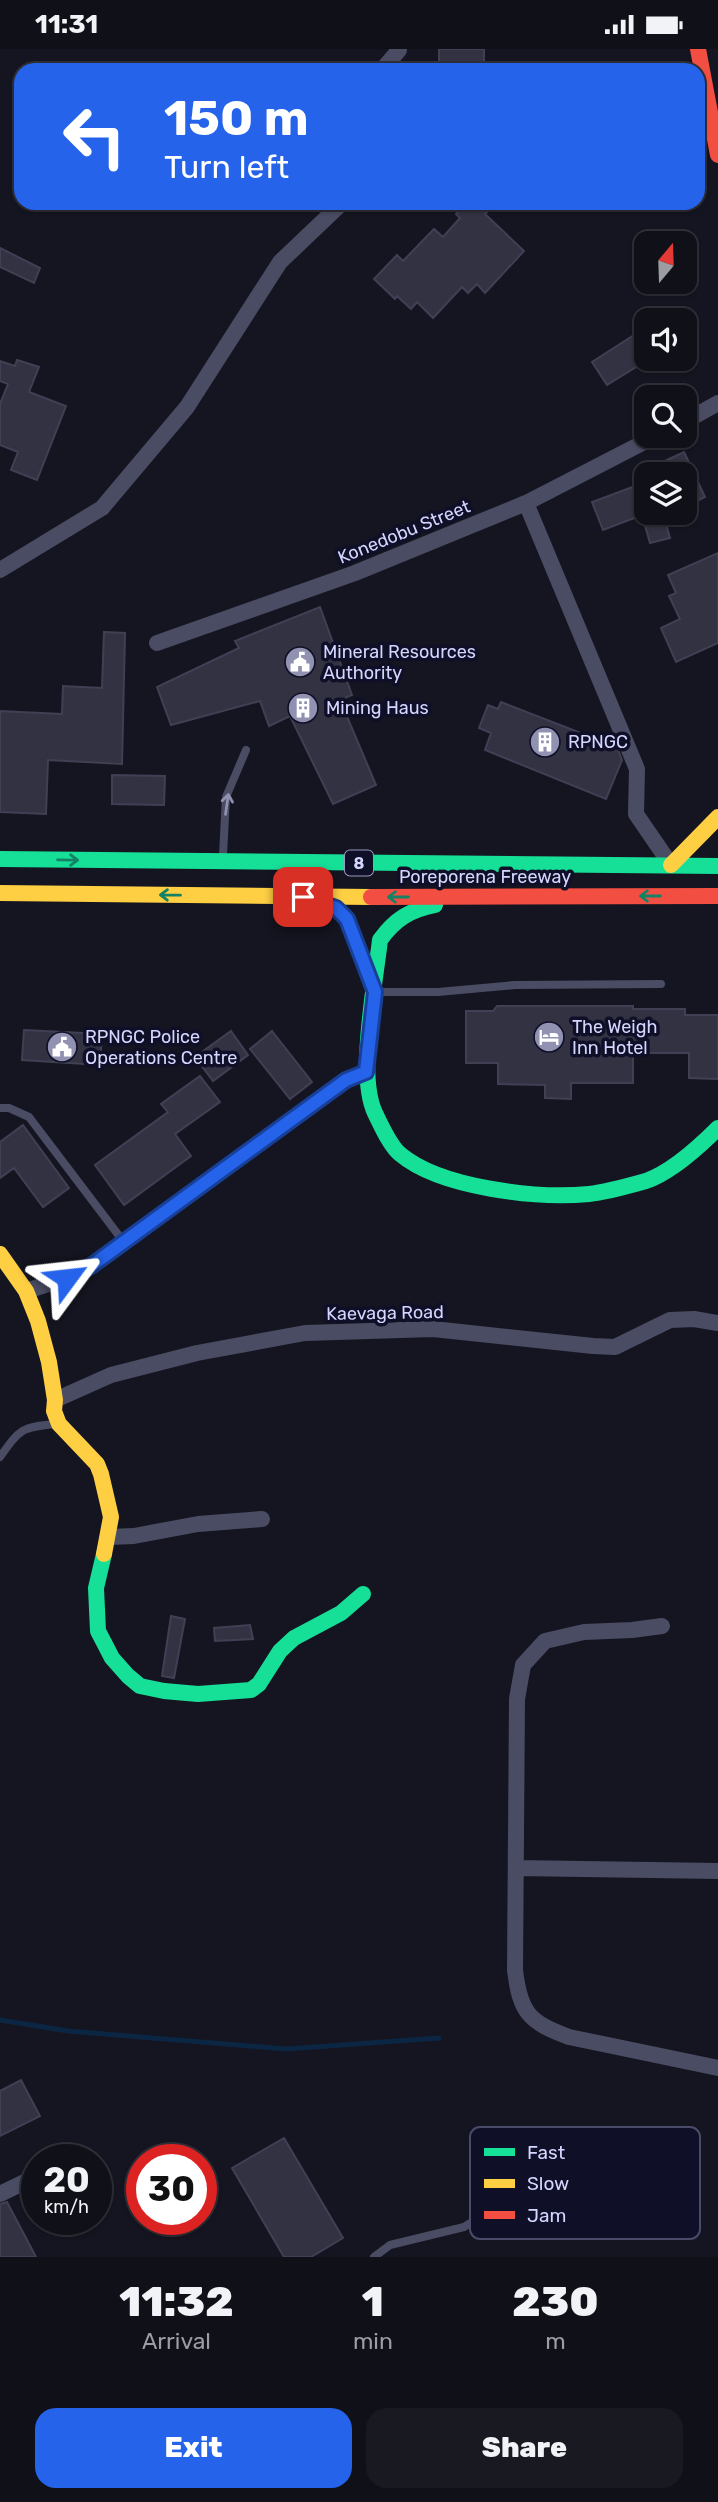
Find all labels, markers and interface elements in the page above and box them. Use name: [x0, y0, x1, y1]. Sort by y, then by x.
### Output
text: 11:31: [35, 9, 98, 40]
text: 150 m: [164, 89, 309, 147]
icon: left: [49, 91, 140, 182]
text: Turn left: [164, 148, 289, 186]
north arrow: [634, 231, 696, 294]
map controls: [634, 231, 697, 525]
button: sound: [634, 308, 697, 371]
button: search: [634, 385, 697, 448]
button: layers: [634, 462, 697, 525]
street label: Konedobu Street: [335, 495, 473, 569]
place label: Mineral Resources Authority: [323, 641, 476, 684]
public building icon: Mineral Resources Authority: [283, 645, 317, 679]
building icon: Mining Haus: [286, 691, 320, 725]
place label: Mining Haus: [326, 697, 429, 719]
building icon: RPNGC: [528, 725, 562, 759]
place label: RPNGC: [568, 731, 628, 753]
one-way arrow: [220, 793, 233, 816]
road number: 8: [345, 851, 373, 876]
one-way arrow: [56, 853, 79, 867]
street label: Poreporena Freeway: [399, 866, 571, 888]
pin: [273, 867, 333, 927]
icon: arrive: [284, 878, 322, 916]
one-way arrow: [159, 888, 182, 902]
one-way arrow: [639, 889, 662, 903]
one-way arrow: [387, 890, 410, 904]
place label: The Weigh Inn Hotel: [572, 1016, 657, 1059]
hotel icon: The Weigh Inn Hotel: [532, 1020, 566, 1054]
place label: RPNGC Police Operations Centre: [85, 1026, 237, 1069]
public building icon: RPNGC Police Operations Centre: [45, 1030, 79, 1064]
position arrow: [30, 1241, 104, 1315]
street label: Kaevaga Road: [326, 1301, 444, 1325]
legend: [470, 2127, 700, 2239]
text: Fast: [527, 2141, 566, 2164]
speed limit sign: 30: [126, 2144, 217, 2235]
text: 20: [43, 2159, 90, 2201]
text: Slow: [527, 2172, 569, 2195]
text: km/h: [44, 2196, 89, 2218]
text: Jam: [527, 2204, 566, 2227]
text: 11:32: [119, 2277, 234, 2327]
text: 1: [362, 2277, 384, 2327]
text: 230: [512, 2277, 599, 2327]
text: Arrival: [142, 2327, 211, 2355]
text: min: [353, 2327, 393, 2355]
text: m: [545, 2327, 566, 2355]
button: Exit: [35, 2408, 352, 2488]
button: Share: [366, 2408, 683, 2488]

